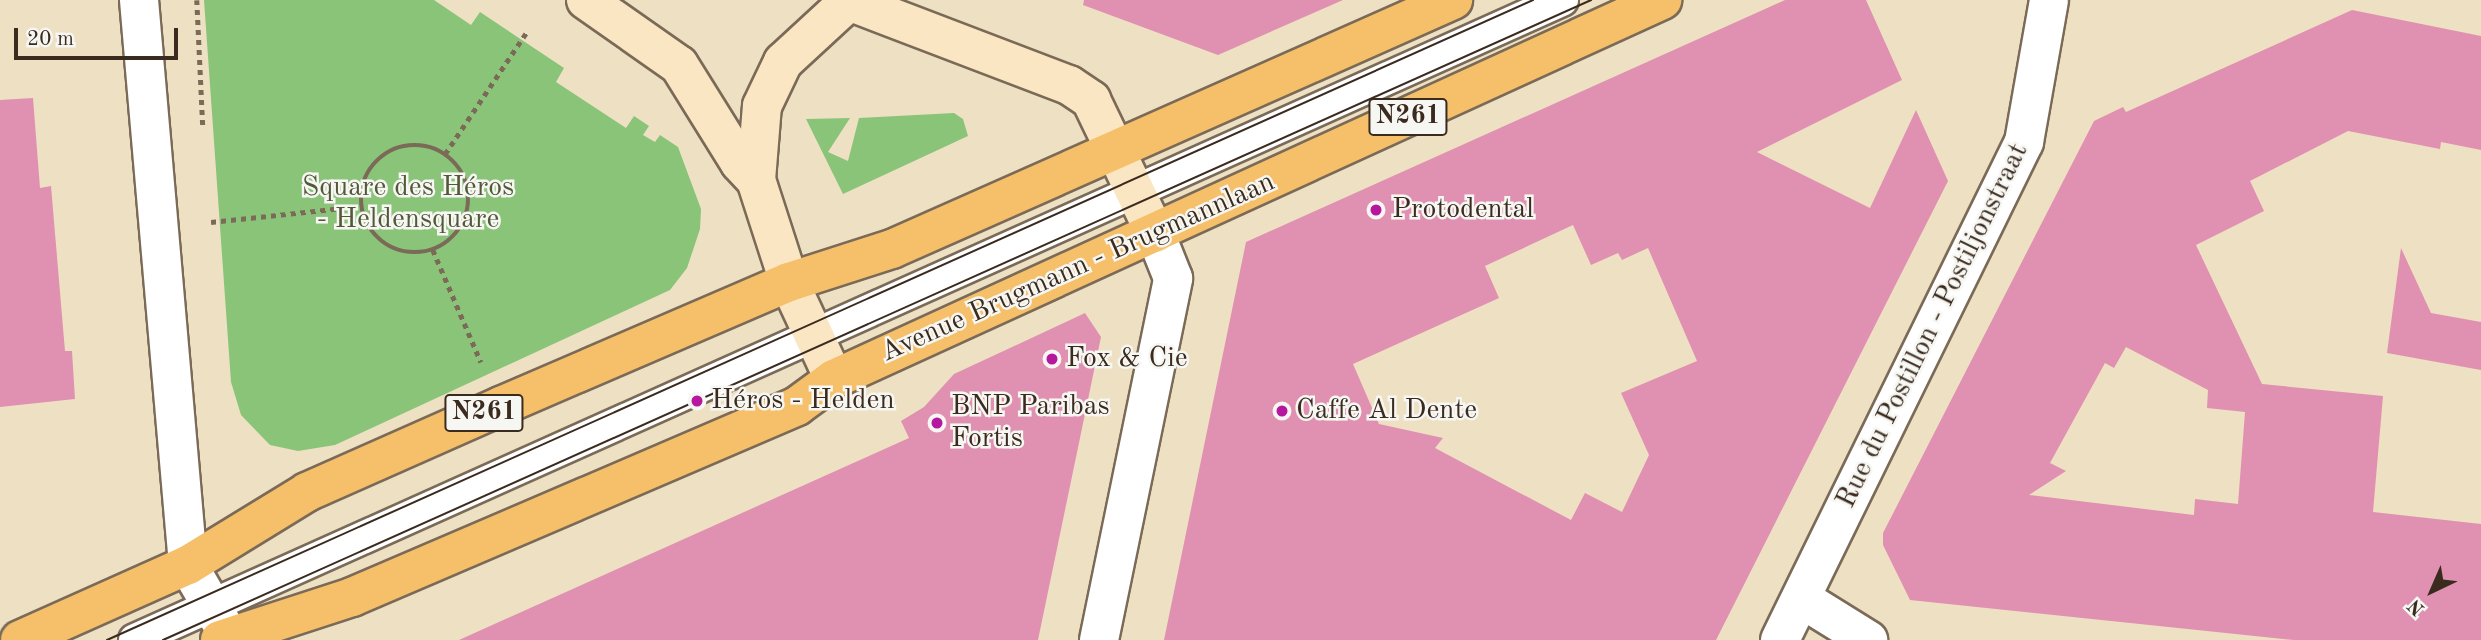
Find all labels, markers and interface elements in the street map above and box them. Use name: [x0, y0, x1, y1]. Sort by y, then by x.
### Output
scale bar: [18, 14, 182, 58]
text: 20 m: [27, 29, 74, 50]
road number: N261: [1368, 94, 1448, 140]
street label: Rue du Postillon - Postiljonstraat: [1830, 138, 2036, 514]
street label: Avenue Brugmann - Brugmannlaan: [876, 166, 1280, 370]
park label: Square des Héros - Heldensquare: [302, 171, 514, 237]
place label: Protodental: [1392, 193, 1534, 227]
marker: Protodental: [1366, 200, 1386, 220]
place label: Fox & Cie: [1066, 342, 1188, 376]
marker: Fox & Cie: [1044, 351, 1060, 367]
place label: Héros - Helden: [711, 384, 895, 418]
road number: N261: [444, 390, 524, 436]
place label: BNP Paribas Fortis: [951, 390, 1110, 456]
marker: Héros - Helden: [689, 393, 705, 409]
place label: Caffe Al Dente: [1296, 394, 1477, 428]
marker: Caffe Al Dente: [1274, 403, 1290, 419]
marker: BNP Paribas Fortis: [929, 415, 945, 431]
north arrow: [2397, 556, 2467, 626]
text: N: [2405, 595, 2429, 618]

